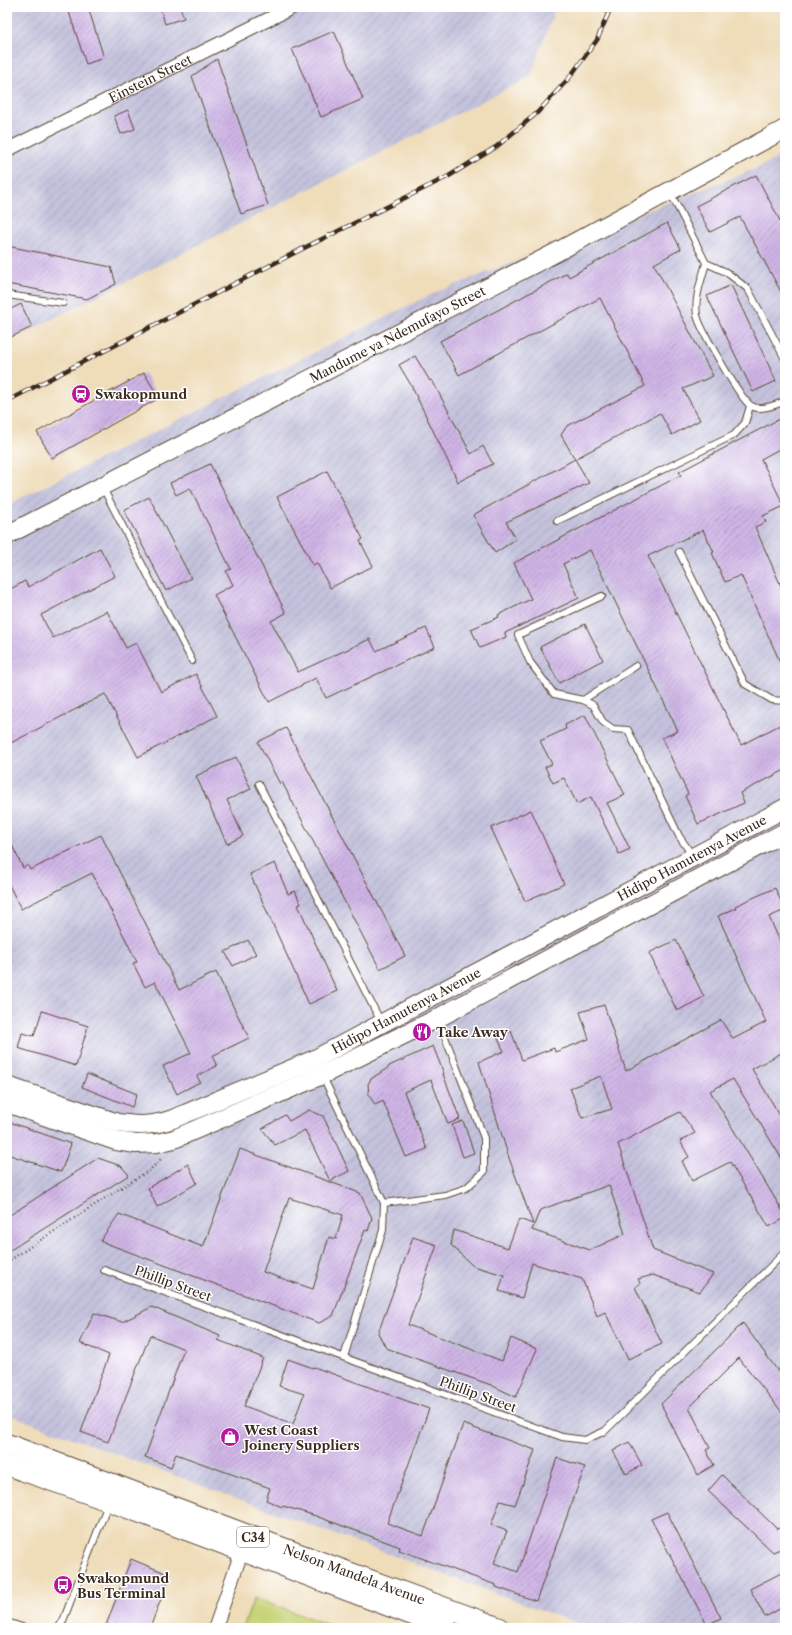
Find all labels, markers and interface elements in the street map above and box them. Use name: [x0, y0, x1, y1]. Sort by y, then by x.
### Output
street label: Einstein Street: [106, 51, 195, 106]
street label: Mandume ya Ndemufayo Street: [307, 282, 488, 386]
station icon: Swakopmund: [70, 383, 92, 405]
place label: Swakopmund: [95, 386, 187, 402]
street label: Hidipo Hamutenya Avenue: [614, 811, 769, 904]
street label: Hidipo Hamutenya Avenue: [329, 964, 483, 1057]
restaurant icon: Take Away: [411, 1021, 433, 1043]
place label: Take Away: [436, 1024, 509, 1040]
street label: Phillip Street: [132, 1262, 214, 1304]
street label: Phillip Street: [437, 1373, 519, 1415]
place label: West Coast Joinery Suppliers: [242, 1422, 360, 1453]
shop icon: West Coast Joinery Suppliers: [219, 1426, 241, 1448]
road number: C34: [237, 1527, 269, 1547]
street label: Nelson Mandela Avenue: [281, 1541, 427, 1608]
place label: Swakopmund Bus Terminal: [77, 1570, 169, 1601]
bus stop icon: Swakopmund Bus Terminal: [52, 1574, 74, 1596]

